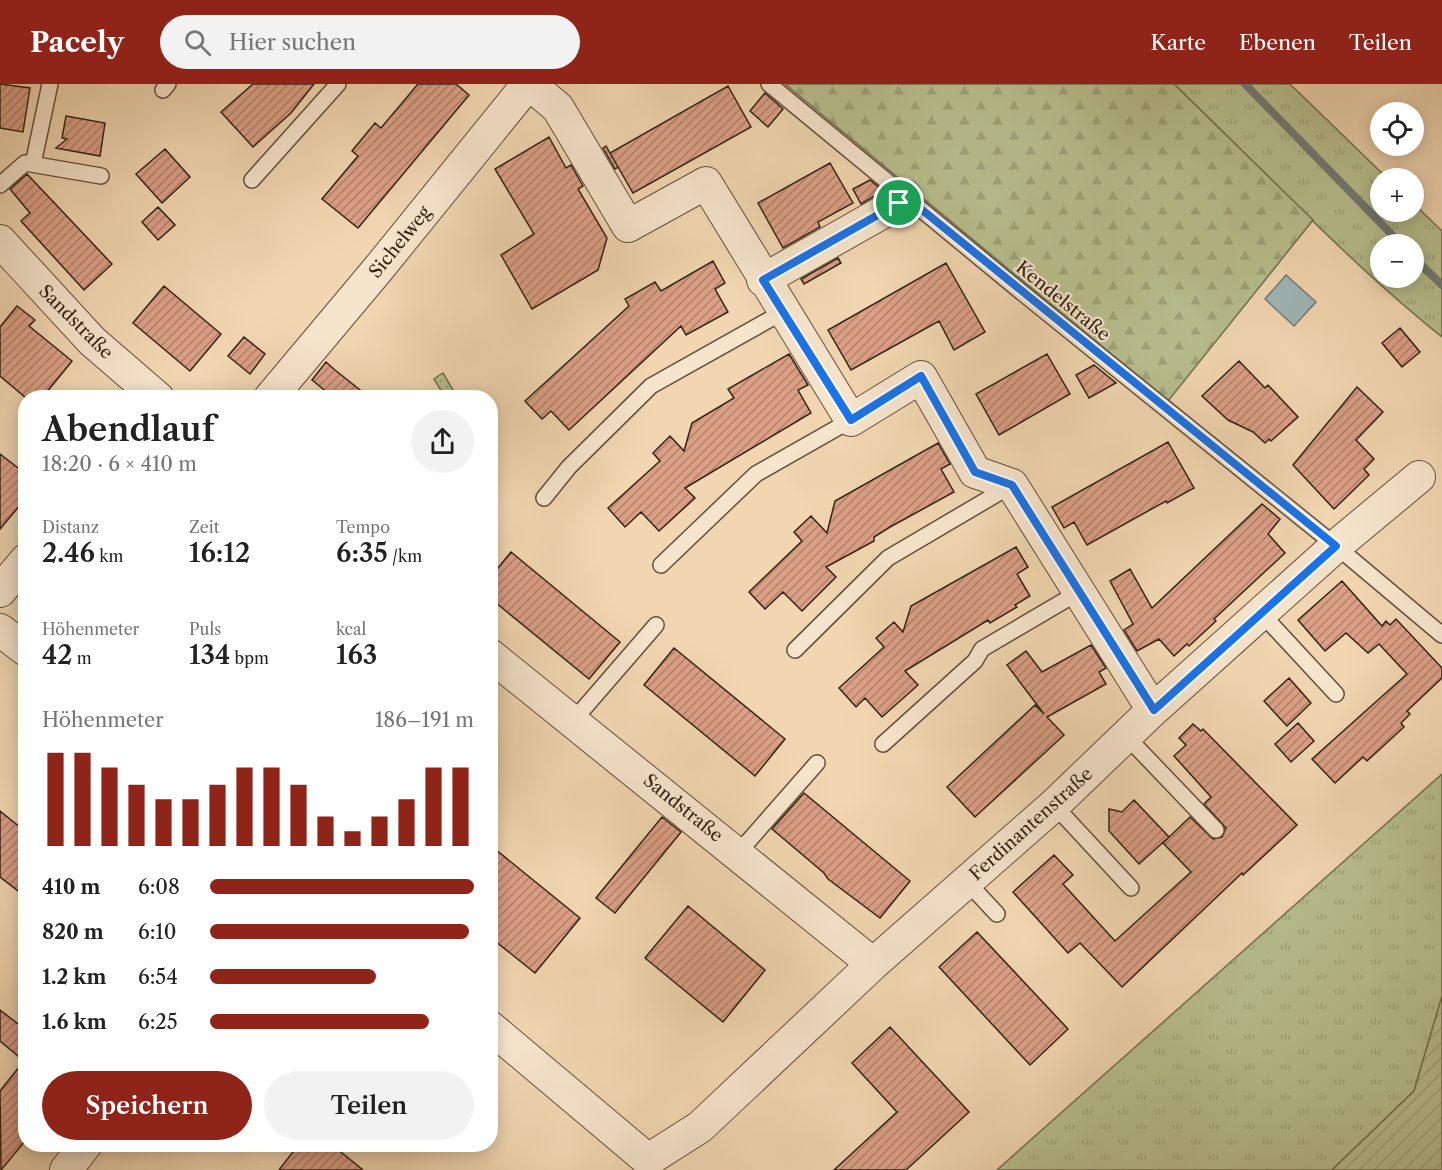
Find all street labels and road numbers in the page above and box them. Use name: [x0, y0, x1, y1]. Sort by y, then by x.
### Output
street label: Sichelweg: [364, 201, 436, 282]
street label: Kendelstraße: [1011, 256, 1115, 346]
street label: Sandstraße: [34, 280, 118, 364]
street label: Ferdinantenstraße: [965, 763, 1097, 885]
street label: Sandstraße: [639, 769, 727, 847]

